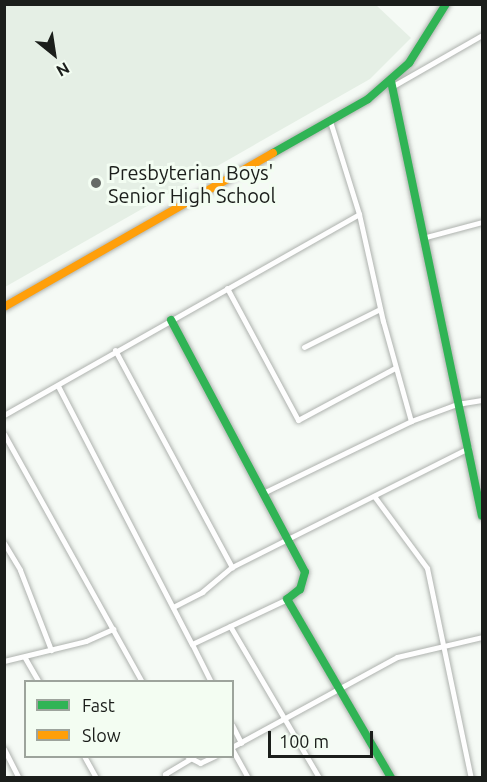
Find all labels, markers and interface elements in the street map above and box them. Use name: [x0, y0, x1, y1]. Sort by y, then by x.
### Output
north arrow: [24, 24, 84, 84]
text: N: [53, 59, 73, 80]
place label: Presbyterian Boys' Senior High School: [108, 160, 276, 207]
marker: Presbyterian Boys' Senior High School: [89, 176, 103, 190]
legend: [24, 680, 234, 758]
text: Fast: [82, 695, 115, 715]
scale bar: [271, 719, 376, 757]
text: Slow: [82, 725, 121, 745]
text: 100 m: [279, 731, 329, 751]

